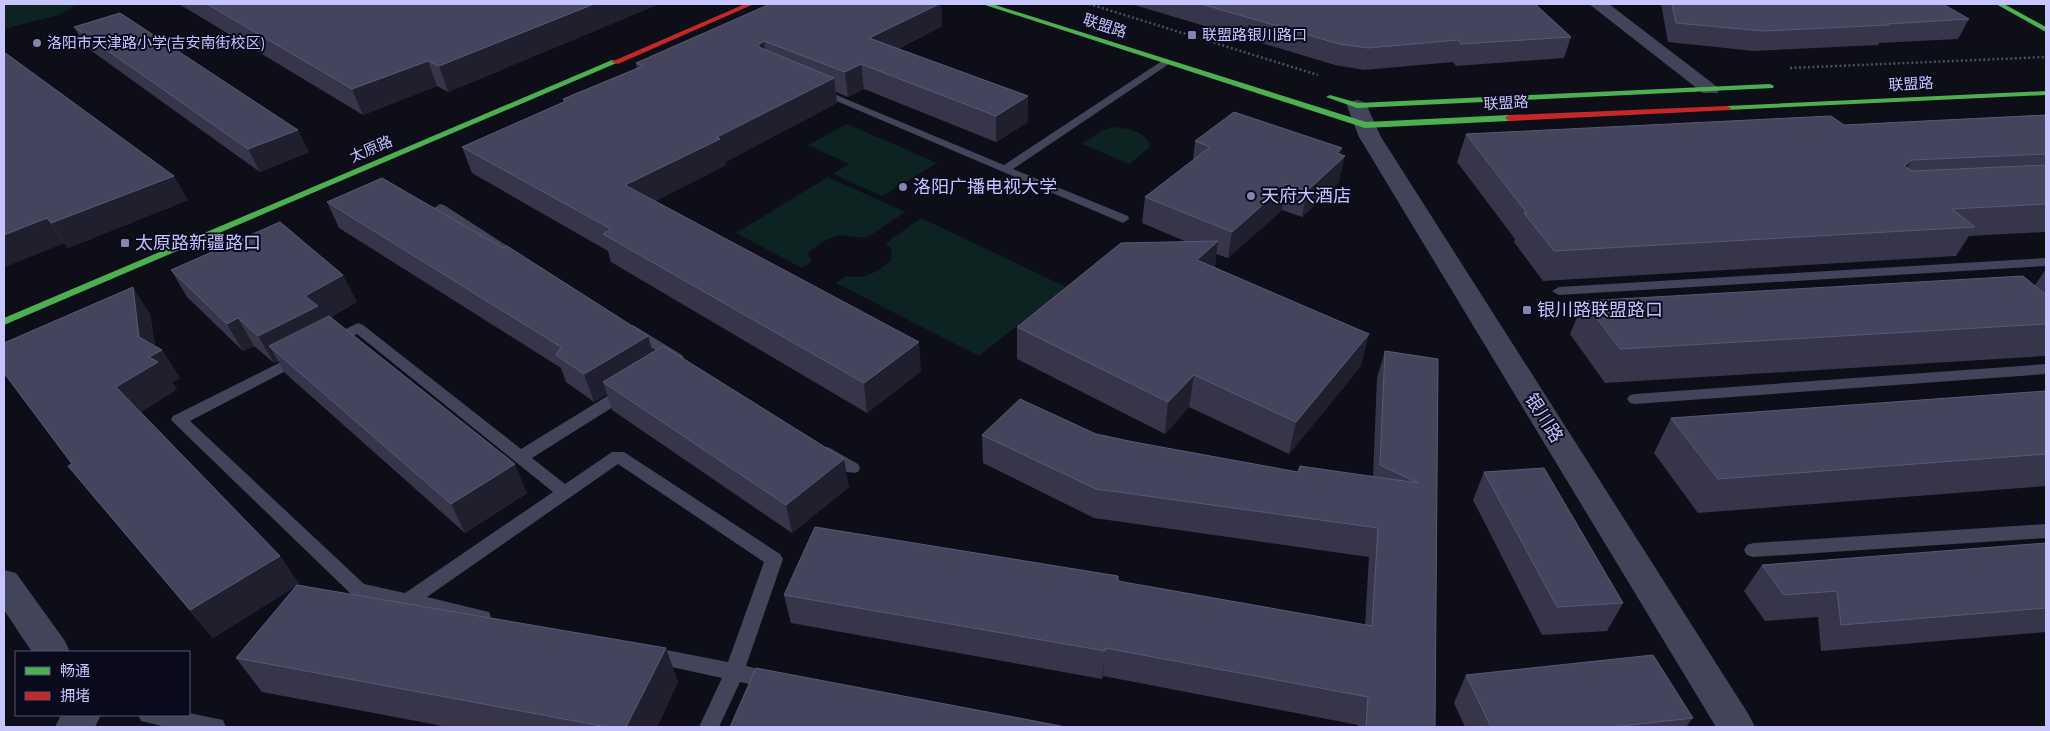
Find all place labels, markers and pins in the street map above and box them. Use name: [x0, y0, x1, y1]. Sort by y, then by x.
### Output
place label: 联盟路银川路口: [1202, 25, 1307, 44]
marker: 联盟路银川路口: [1186, 29, 1198, 41]
place label: 洛阳市天津路小学(吉安南街校区): [47, 33, 264, 52]
marker: 洛阳市天津路小学(吉安南街校区): [31, 37, 43, 49]
place label: 洛阳广播电视大学: [913, 175, 1057, 198]
marker: 洛阳广播电视大学: [897, 181, 909, 193]
place label: 天府大酒店: [1261, 184, 1351, 207]
marker: 天府大酒店: [1245, 190, 1257, 202]
place label: 太原路新疆路口: [135, 231, 261, 254]
marker: 太原路新疆路口: [119, 237, 131, 249]
place label: 银川路联盟路口: [1537, 298, 1663, 321]
marker: 银川路联盟路口: [1521, 304, 1533, 316]

